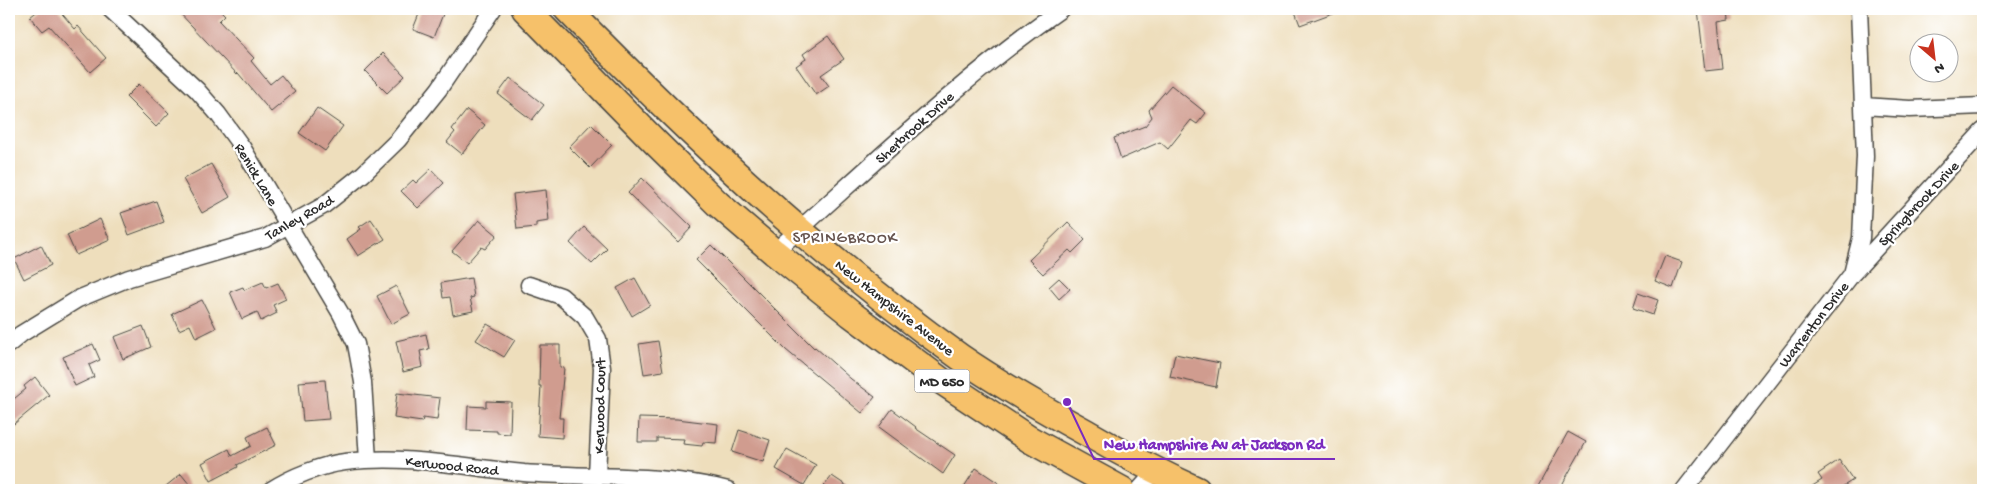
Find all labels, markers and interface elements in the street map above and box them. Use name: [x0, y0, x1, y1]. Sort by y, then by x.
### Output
north arrow: [1910, 32, 1960, 82]
text: N: [1931, 58, 1947, 77]
street label: Sherbrook Drive: [872, 88, 959, 169]
street label: Renick Lane: [230, 140, 281, 210]
street label: Springbrook Drive: [1875, 158, 1964, 251]
street label: Tanley Road: [262, 191, 338, 246]
district label: SPRINGBROOK: [793, 230, 899, 249]
street label: New Hampshire Avenue: [831, 256, 957, 361]
street label: Warrenton Drive: [1776, 279, 1854, 372]
street label: Kerwood Court: [591, 356, 611, 454]
road number: MD 650: [914, 370, 970, 392]
callout: New Hampshire Av at Jackson Rd: [1094, 428, 1335, 459]
text: New Hampshire Av at Jackson Rd: [1104, 437, 1326, 456]
street label: Kerwood Road: [404, 453, 500, 481]

